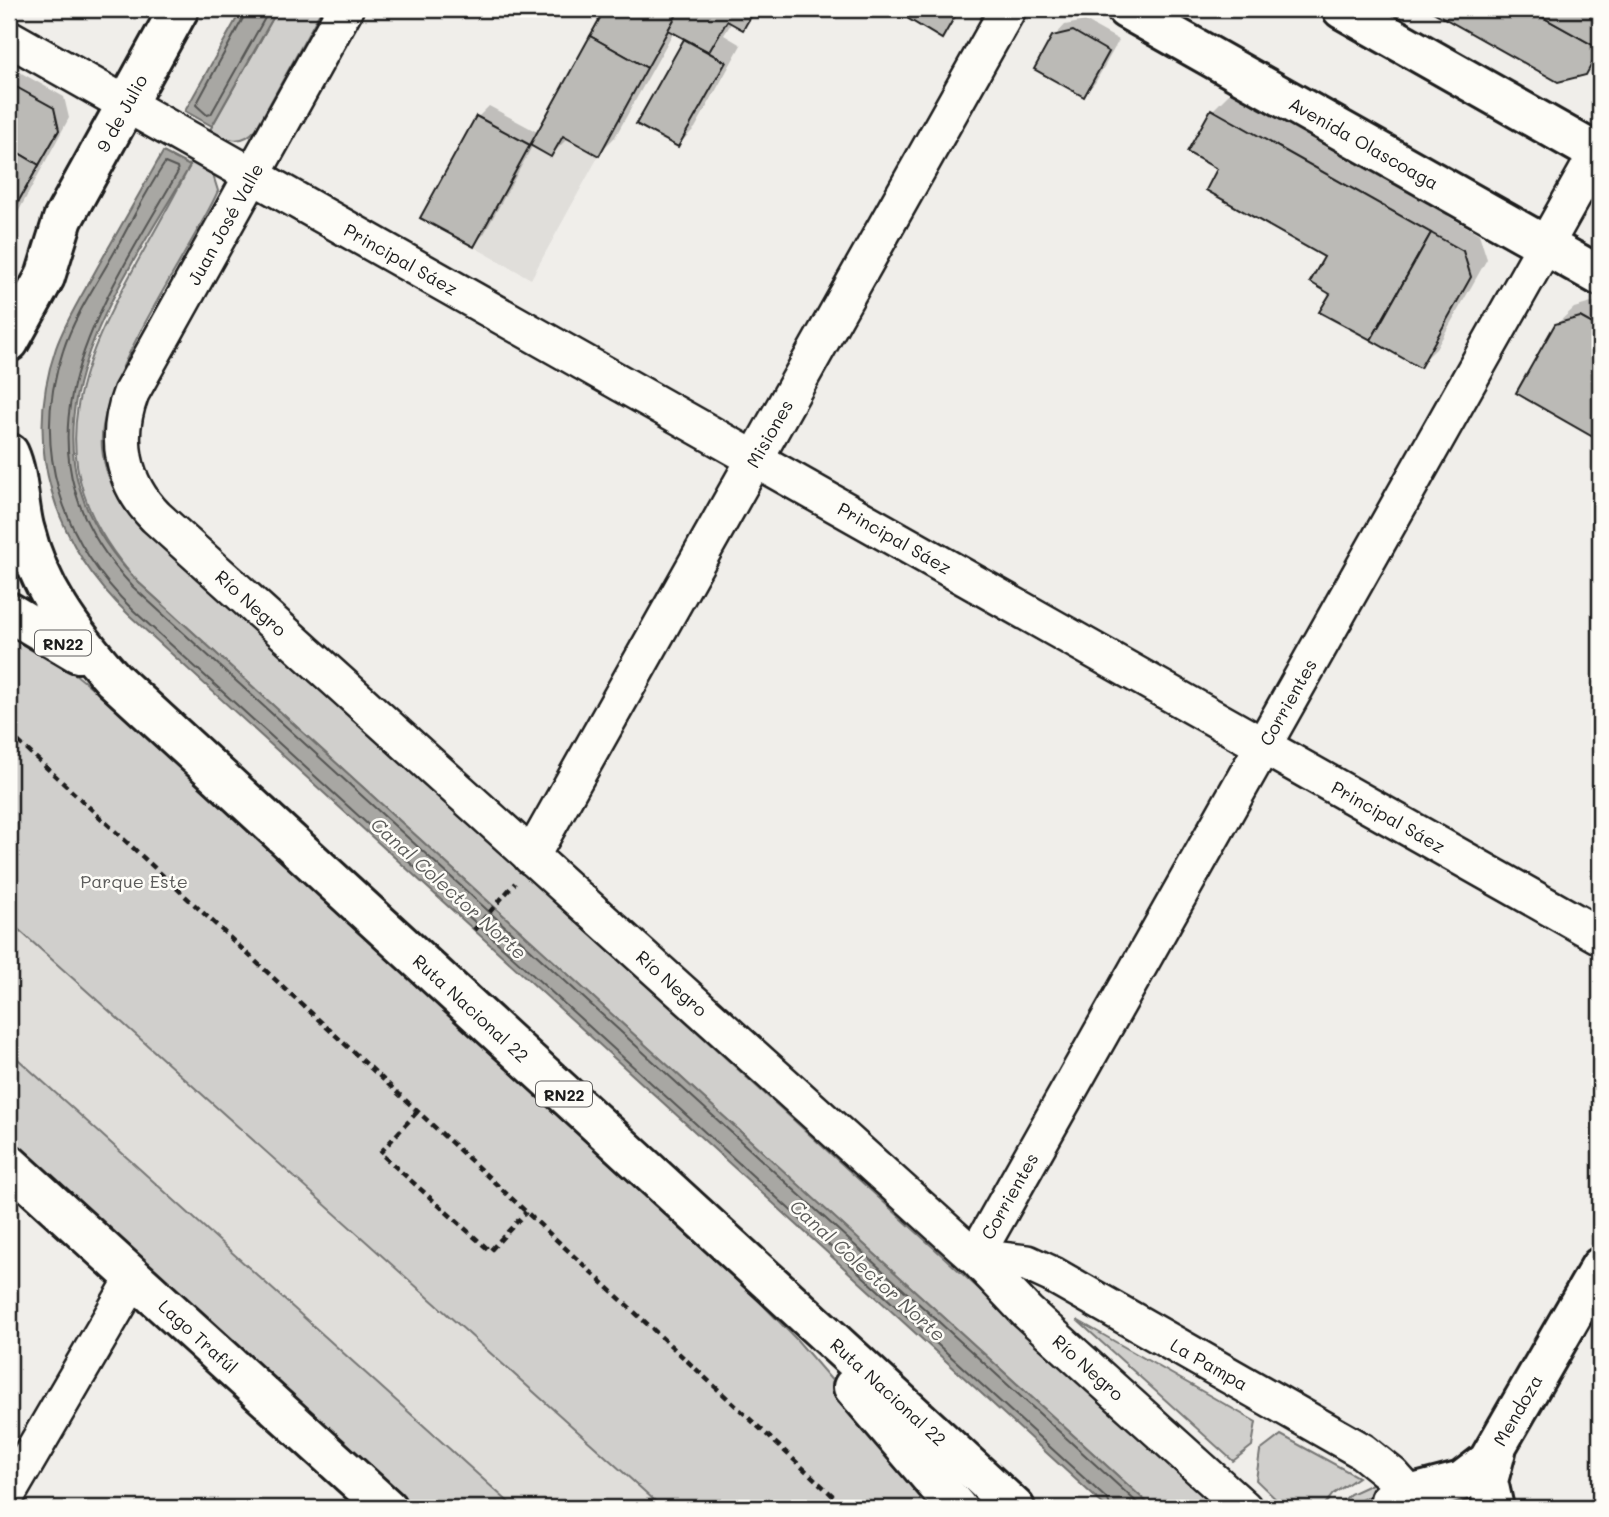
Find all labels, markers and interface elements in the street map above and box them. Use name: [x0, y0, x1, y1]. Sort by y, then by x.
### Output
street label: 9 de Julio: [90, 70, 153, 156]
street label: Avenida Olascoaga: [1285, 91, 1443, 195]
street label: Juan José Valle: [182, 159, 268, 289]
street label: Principal Sáez: [340, 218, 462, 301]
street label: Misiones: [740, 395, 798, 472]
street label: Principal Sáez: [834, 496, 956, 580]
street label: Río Negro: [210, 564, 292, 642]
road number: RN22: [35, 630, 91, 656]
street label: Corrientes: [1254, 654, 1322, 750]
street label: Principal Sáez: [1327, 775, 1450, 858]
water label: Canal Colector Norte: [366, 811, 532, 965]
park label: Parque Este: [80, 869, 188, 893]
street label: Río Negro: [631, 945, 713, 1022]
street label: Ruta Nacional 22: [408, 949, 534, 1067]
road number: RN22: [536, 1082, 592, 1106]
street label: Corrientes: [975, 1148, 1043, 1244]
water label: Canal Colector Norte: [785, 1193, 951, 1347]
street label: Lago Trafúl: [154, 1294, 243, 1379]
street label: Río Negro: [1048, 1329, 1129, 1406]
street label: Ruta Nacional 22: [825, 1332, 952, 1451]
street label: La Pampa: [1166, 1333, 1252, 1396]
street label: Mendoza: [1487, 1370, 1547, 1450]

